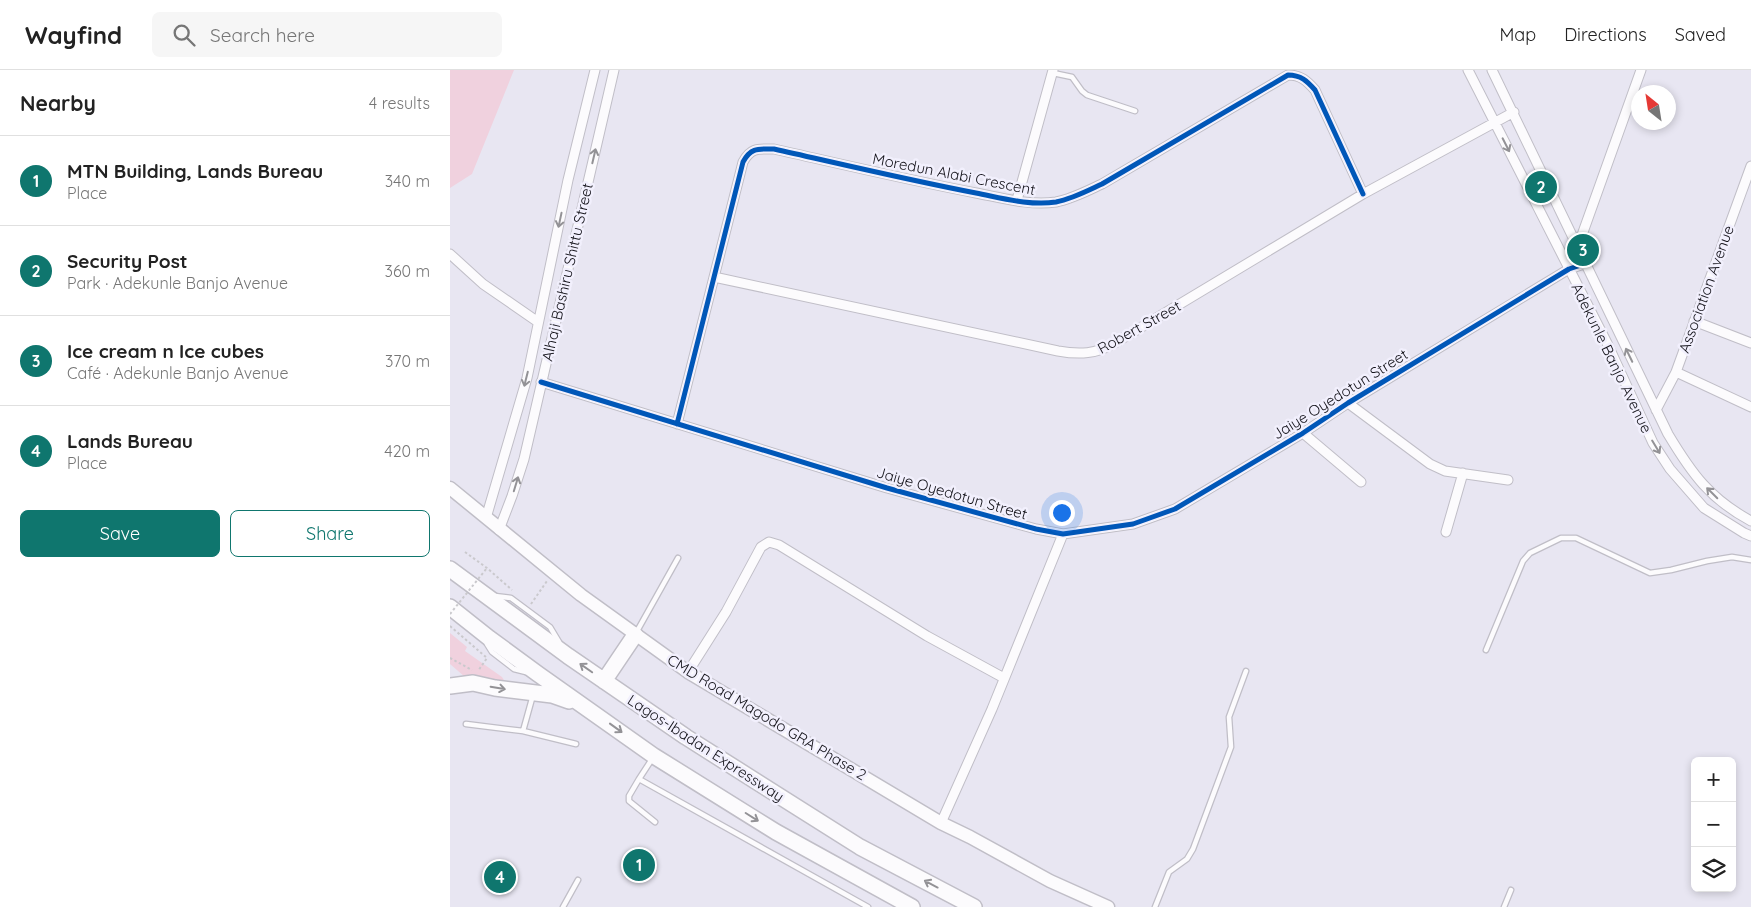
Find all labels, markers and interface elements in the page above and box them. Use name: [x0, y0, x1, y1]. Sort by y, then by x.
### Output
search box: [152, 12, 502, 57]
text: Wayfind: [25, 20, 122, 50]
icon: search: [170, 21, 198, 49]
text: Search here: [210, 23, 315, 47]
text: Map: [1499, 23, 1536, 46]
text: Directions: [1564, 23, 1647, 46]
text: Saved: [1675, 23, 1726, 46]
north arrow: [1631, 85, 1676, 130]
text: Nearby: [20, 90, 96, 116]
text: 4 results: [369, 93, 430, 113]
one-way arrow: [1502, 137, 1511, 152]
one-way arrow: [590, 148, 599, 164]
street label: Moredun Alabi Crescent: [871, 149, 1037, 199]
text: MTN Building, Lands Bureau: [67, 159, 323, 183]
pin: 2: [1525, 168, 1557, 206]
text: 1: [33, 171, 39, 191]
text: 340 m: [385, 171, 430, 191]
street label: Alhaji Bashiru Shittu Street: [537, 181, 597, 363]
text: Place: [67, 183, 107, 203]
one-way arrow: [555, 211, 564, 227]
street label: Association Avenue: [1674, 223, 1738, 355]
pin: 3: [1567, 231, 1599, 269]
text: Security Post: [67, 249, 188, 273]
text: 2: [31, 261, 41, 281]
text: 360 m: [385, 261, 430, 281]
text: Park · Adekunle Banjo Avenue: [67, 273, 288, 293]
street label: Adekunle Banjo Avenue: [1567, 280, 1657, 436]
street label: Robert Street: [1094, 296, 1184, 358]
text: Ice cream n Ice cubes: [67, 339, 264, 363]
street label: Jaiye Oyedotun Street: [1269, 345, 1411, 443]
one-way arrow: [1624, 347, 1634, 362]
text: 3: [32, 351, 40, 371]
text: 370 m: [385, 351, 430, 371]
text: Café · Adekunle Banjo Avenue: [67, 363, 288, 383]
one-way arrow: [521, 370, 531, 386]
text: Lands Bureau: [67, 429, 193, 453]
one-way arrow: [1652, 439, 1662, 453]
text: 4: [31, 441, 41, 461]
text: 420 m: [384, 441, 430, 461]
text: Place: [67, 453, 107, 473]
street label: Jaiye Oyedotun Street: [874, 462, 1030, 524]
one-way arrow: [512, 476, 522, 492]
one-way arrow: [1706, 487, 1718, 499]
your location: [1049, 500, 1075, 526]
button: Save: [20, 510, 220, 557]
button: Share: [230, 510, 430, 557]
street label: CMD Road Magodo GRA Phase 2: [664, 650, 870, 784]
one-way arrow: [579, 663, 593, 674]
one-way arrow: [490, 683, 506, 693]
street label: Lagos-Ibadan Expressway: [624, 690, 788, 806]
one-way arrow: [609, 723, 623, 734]
map controls: [1691, 757, 1736, 892]
button: +: [1691, 757, 1736, 802]
button: −: [1691, 802, 1736, 847]
one-way arrow: [745, 813, 759, 823]
pin: 1: [623, 846, 655, 884]
button: layers: [1691, 847, 1736, 892]
pin: 4: [484, 858, 516, 896]
one-way arrow: [924, 879, 939, 888]

